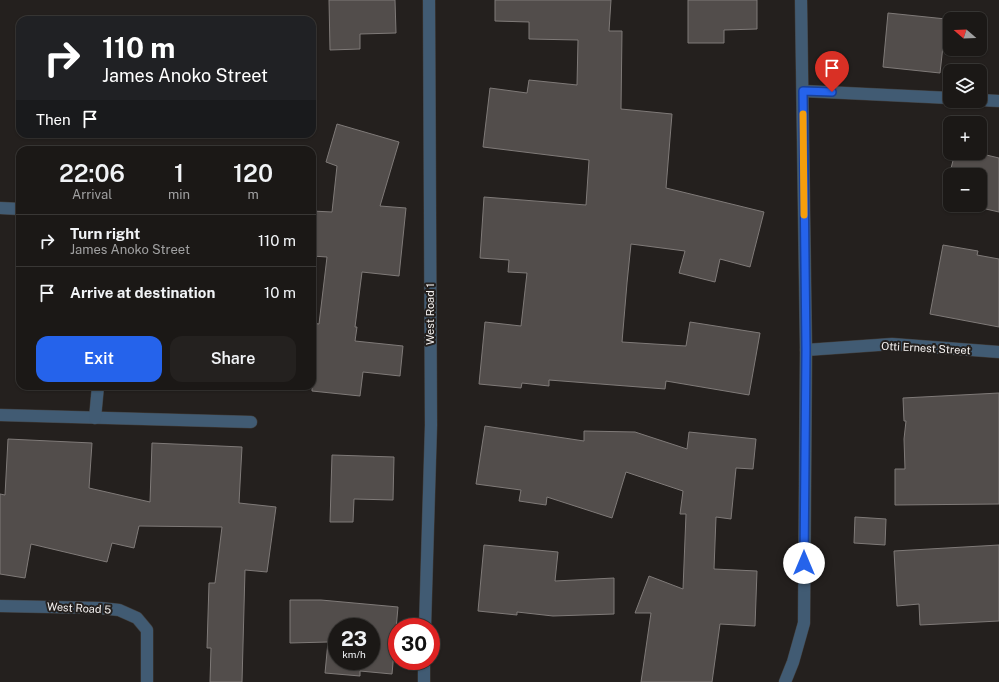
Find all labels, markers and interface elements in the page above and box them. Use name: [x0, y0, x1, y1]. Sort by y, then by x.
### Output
north arrow: [943, 12, 987, 56]
map controls: [943, 12, 987, 212]
text: 110 m: [102, 31, 175, 64]
icon: right: [36, 32, 88, 84]
pin: [815, 51, 849, 92]
icon: arrive: [821, 57, 843, 79]
button: layers: [943, 64, 987, 108]
text: James Anoko Street: [102, 65, 268, 86]
icon: arrive: [79, 108, 101, 130]
text: Then: [36, 111, 71, 128]
button: +: [943, 116, 987, 160]
text: 22:06: [59, 159, 125, 187]
text: 1: [174, 159, 184, 187]
text: 120: [233, 159, 273, 187]
button: −: [943, 168, 987, 212]
text: Arrival: [72, 187, 112, 202]
text: min: [168, 187, 190, 202]
text: m: [247, 187, 259, 202]
text: Turn right: [70, 225, 140, 242]
icon: right: [36, 230, 58, 252]
text: 110 m: [258, 232, 296, 249]
text: James Anoko Street: [70, 242, 190, 257]
icon: arrive: [36, 282, 58, 304]
street label: West Road 1: [424, 283, 436, 345]
text: Arrive at destination: [70, 284, 215, 301]
text: 10 m: [264, 284, 296, 301]
button: Exit: [36, 336, 162, 382]
button: Share: [170, 336, 296, 382]
street label: Otti Ernest Street: [881, 340, 971, 356]
position arrow: [783, 542, 825, 584]
street label: West Road 5: [47, 600, 111, 616]
speed limit sign: 30: [388, 618, 440, 670]
text: 23: [341, 627, 367, 651]
text: km/h: [342, 648, 366, 660]

